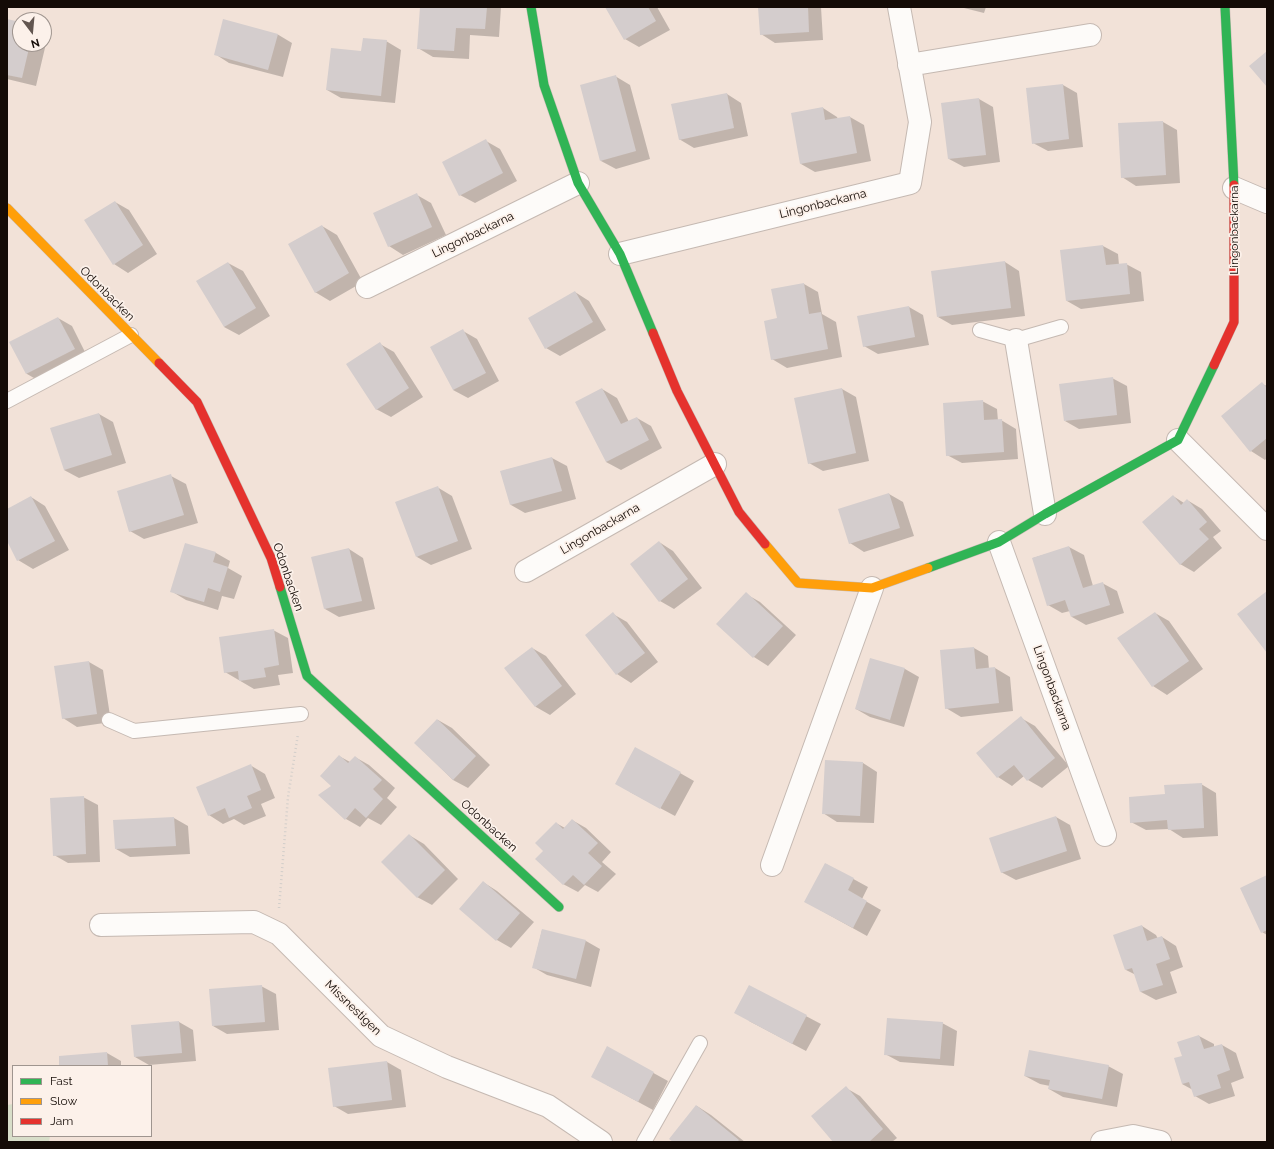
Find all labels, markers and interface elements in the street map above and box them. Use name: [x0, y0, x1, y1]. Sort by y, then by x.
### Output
north arrow: [12, 12, 52, 52]
text: N: [29, 36, 41, 50]
street label: Lingonbackarna: [1227, 185, 1241, 275]
street label: Lingonbackarna: [778, 186, 868, 222]
street label: Lingonbackarna: [430, 209, 516, 261]
street label: Odonbacken: [77, 264, 137, 324]
street label: Lingonbackarna: [558, 500, 642, 558]
street label: Odonbacken: [270, 541, 306, 613]
street label: Lingonbackarna: [1030, 644, 1074, 732]
street label: Odonbacken: [458, 797, 520, 855]
street label: Missnestigen: [322, 978, 384, 1038]
legend: [12, 1065, 152, 1137]
text: Fast: [50, 1074, 73, 1088]
text: Slow: [50, 1094, 77, 1108]
text: Jam: [50, 1114, 73, 1128]

